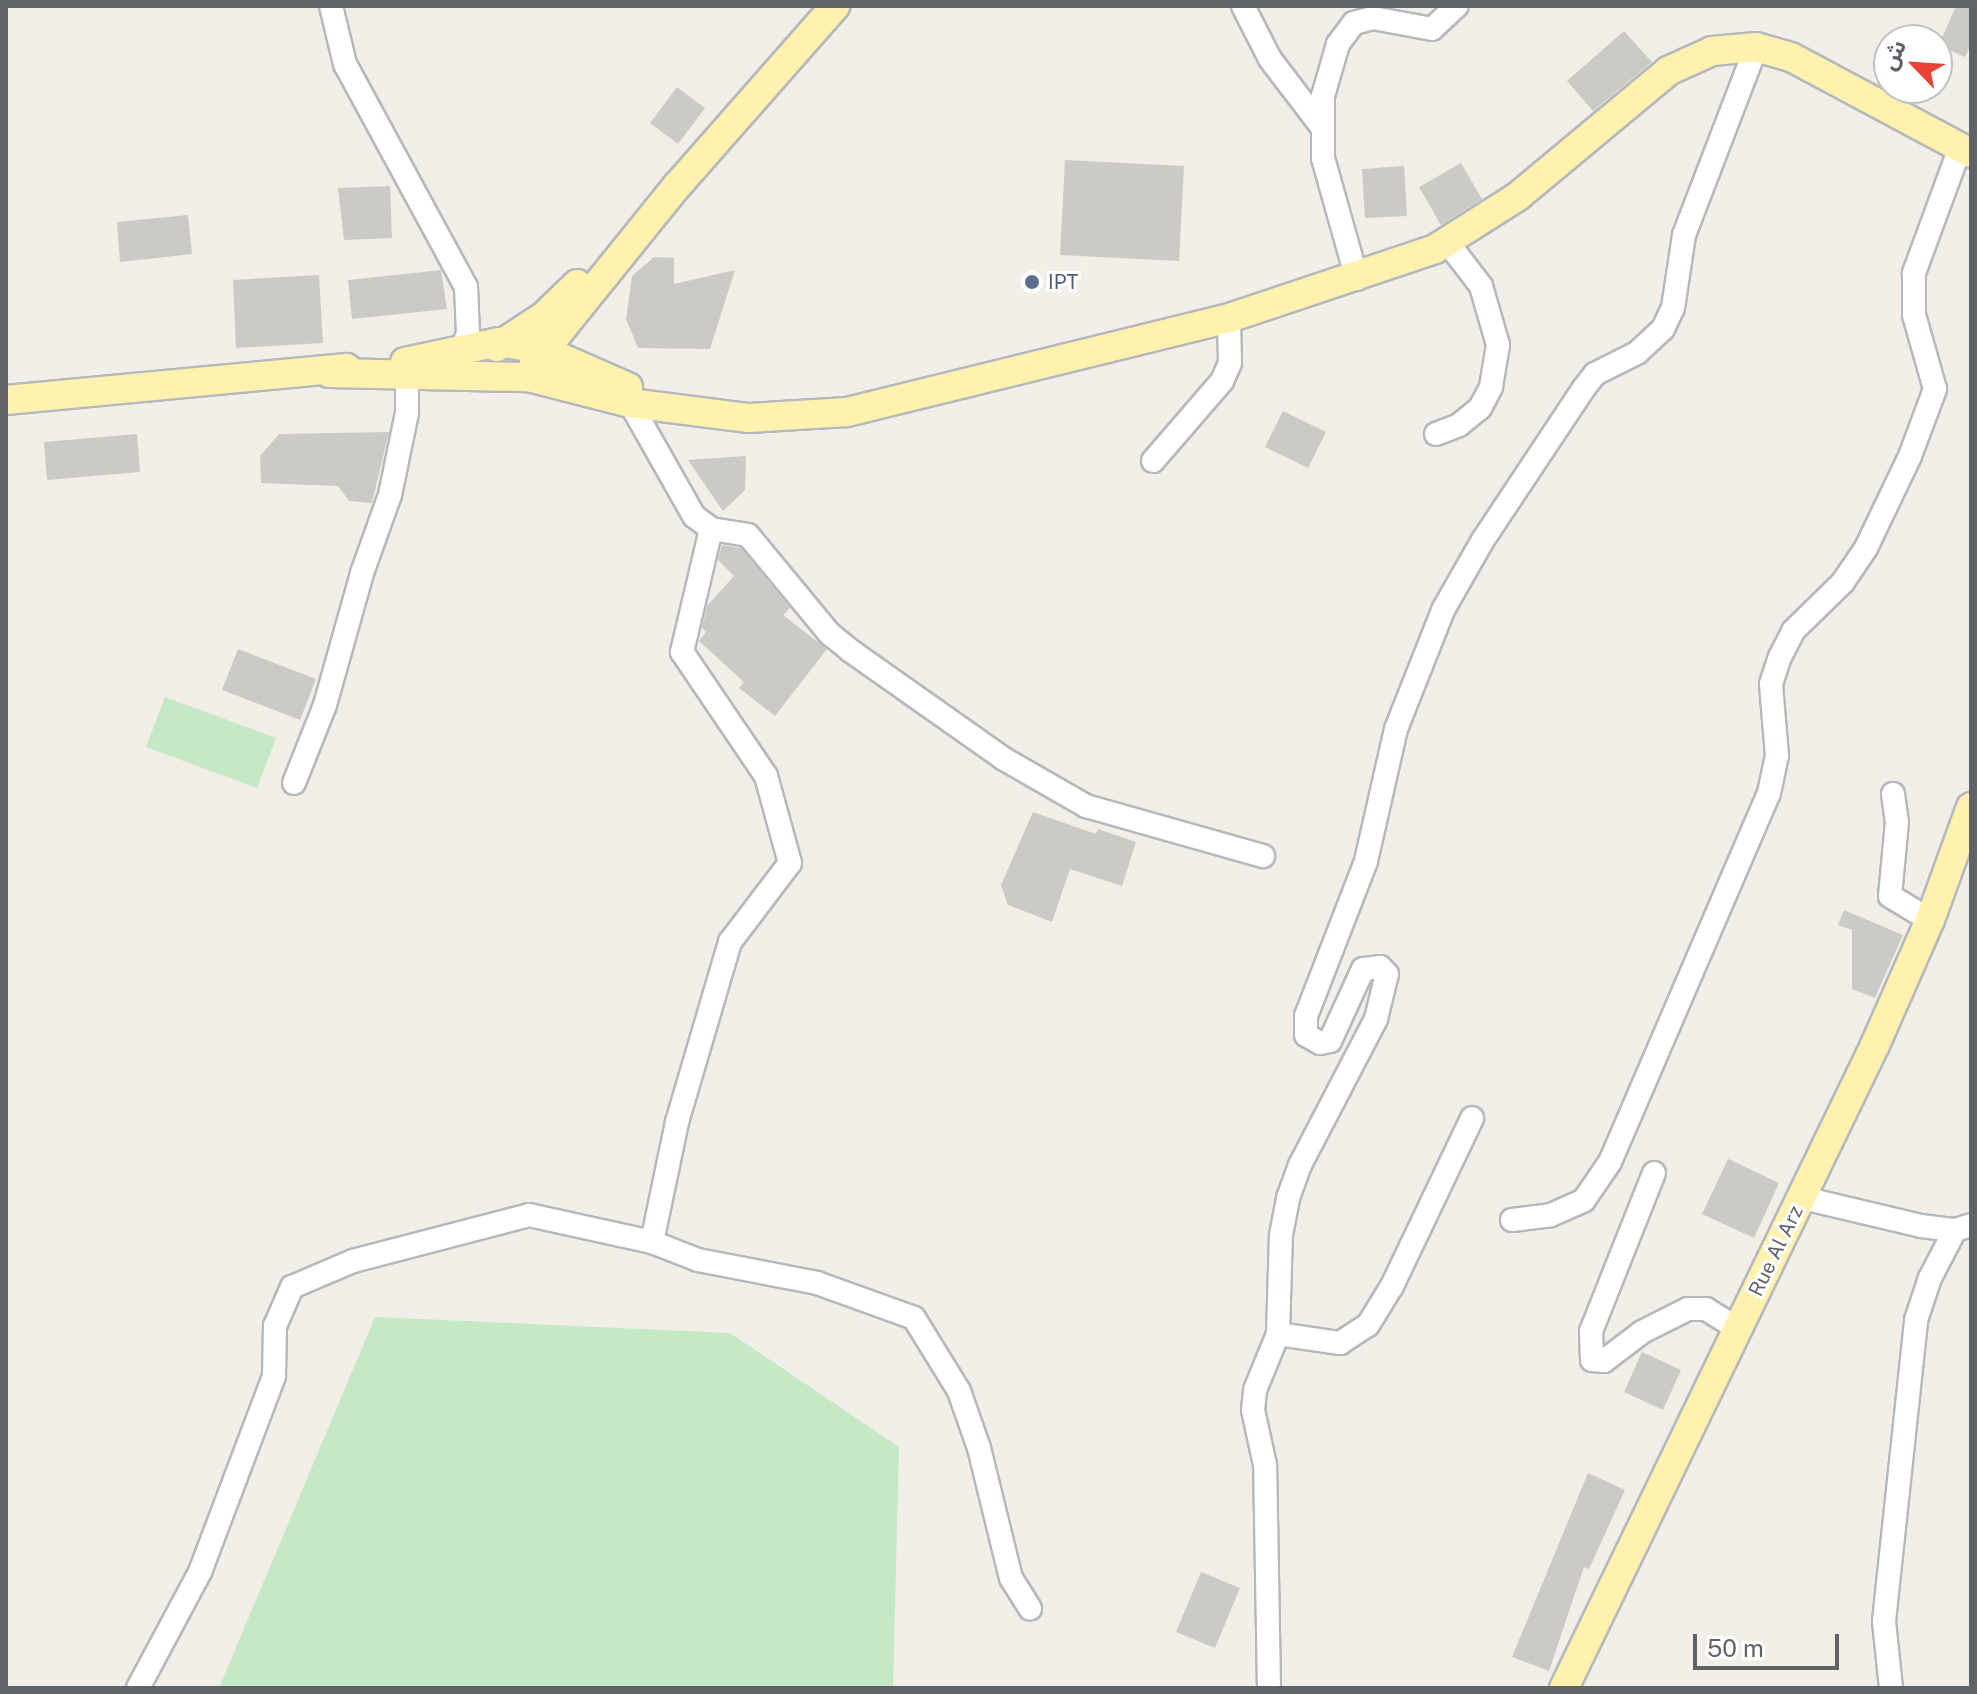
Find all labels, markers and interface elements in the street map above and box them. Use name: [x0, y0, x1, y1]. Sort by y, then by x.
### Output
north arrow: [1873, 24, 1953, 104]
text: ش: [1875, 36, 1911, 74]
place label: IPT: [1048, 270, 1078, 294]
marker: IPT: [1023, 273, 1041, 291]
street label: Rue Al Arz: [1744, 1202, 1808, 1300]
scale bar: [1697, 1618, 1843, 1668]
text: 50 m: [1707, 1634, 1764, 1662]

